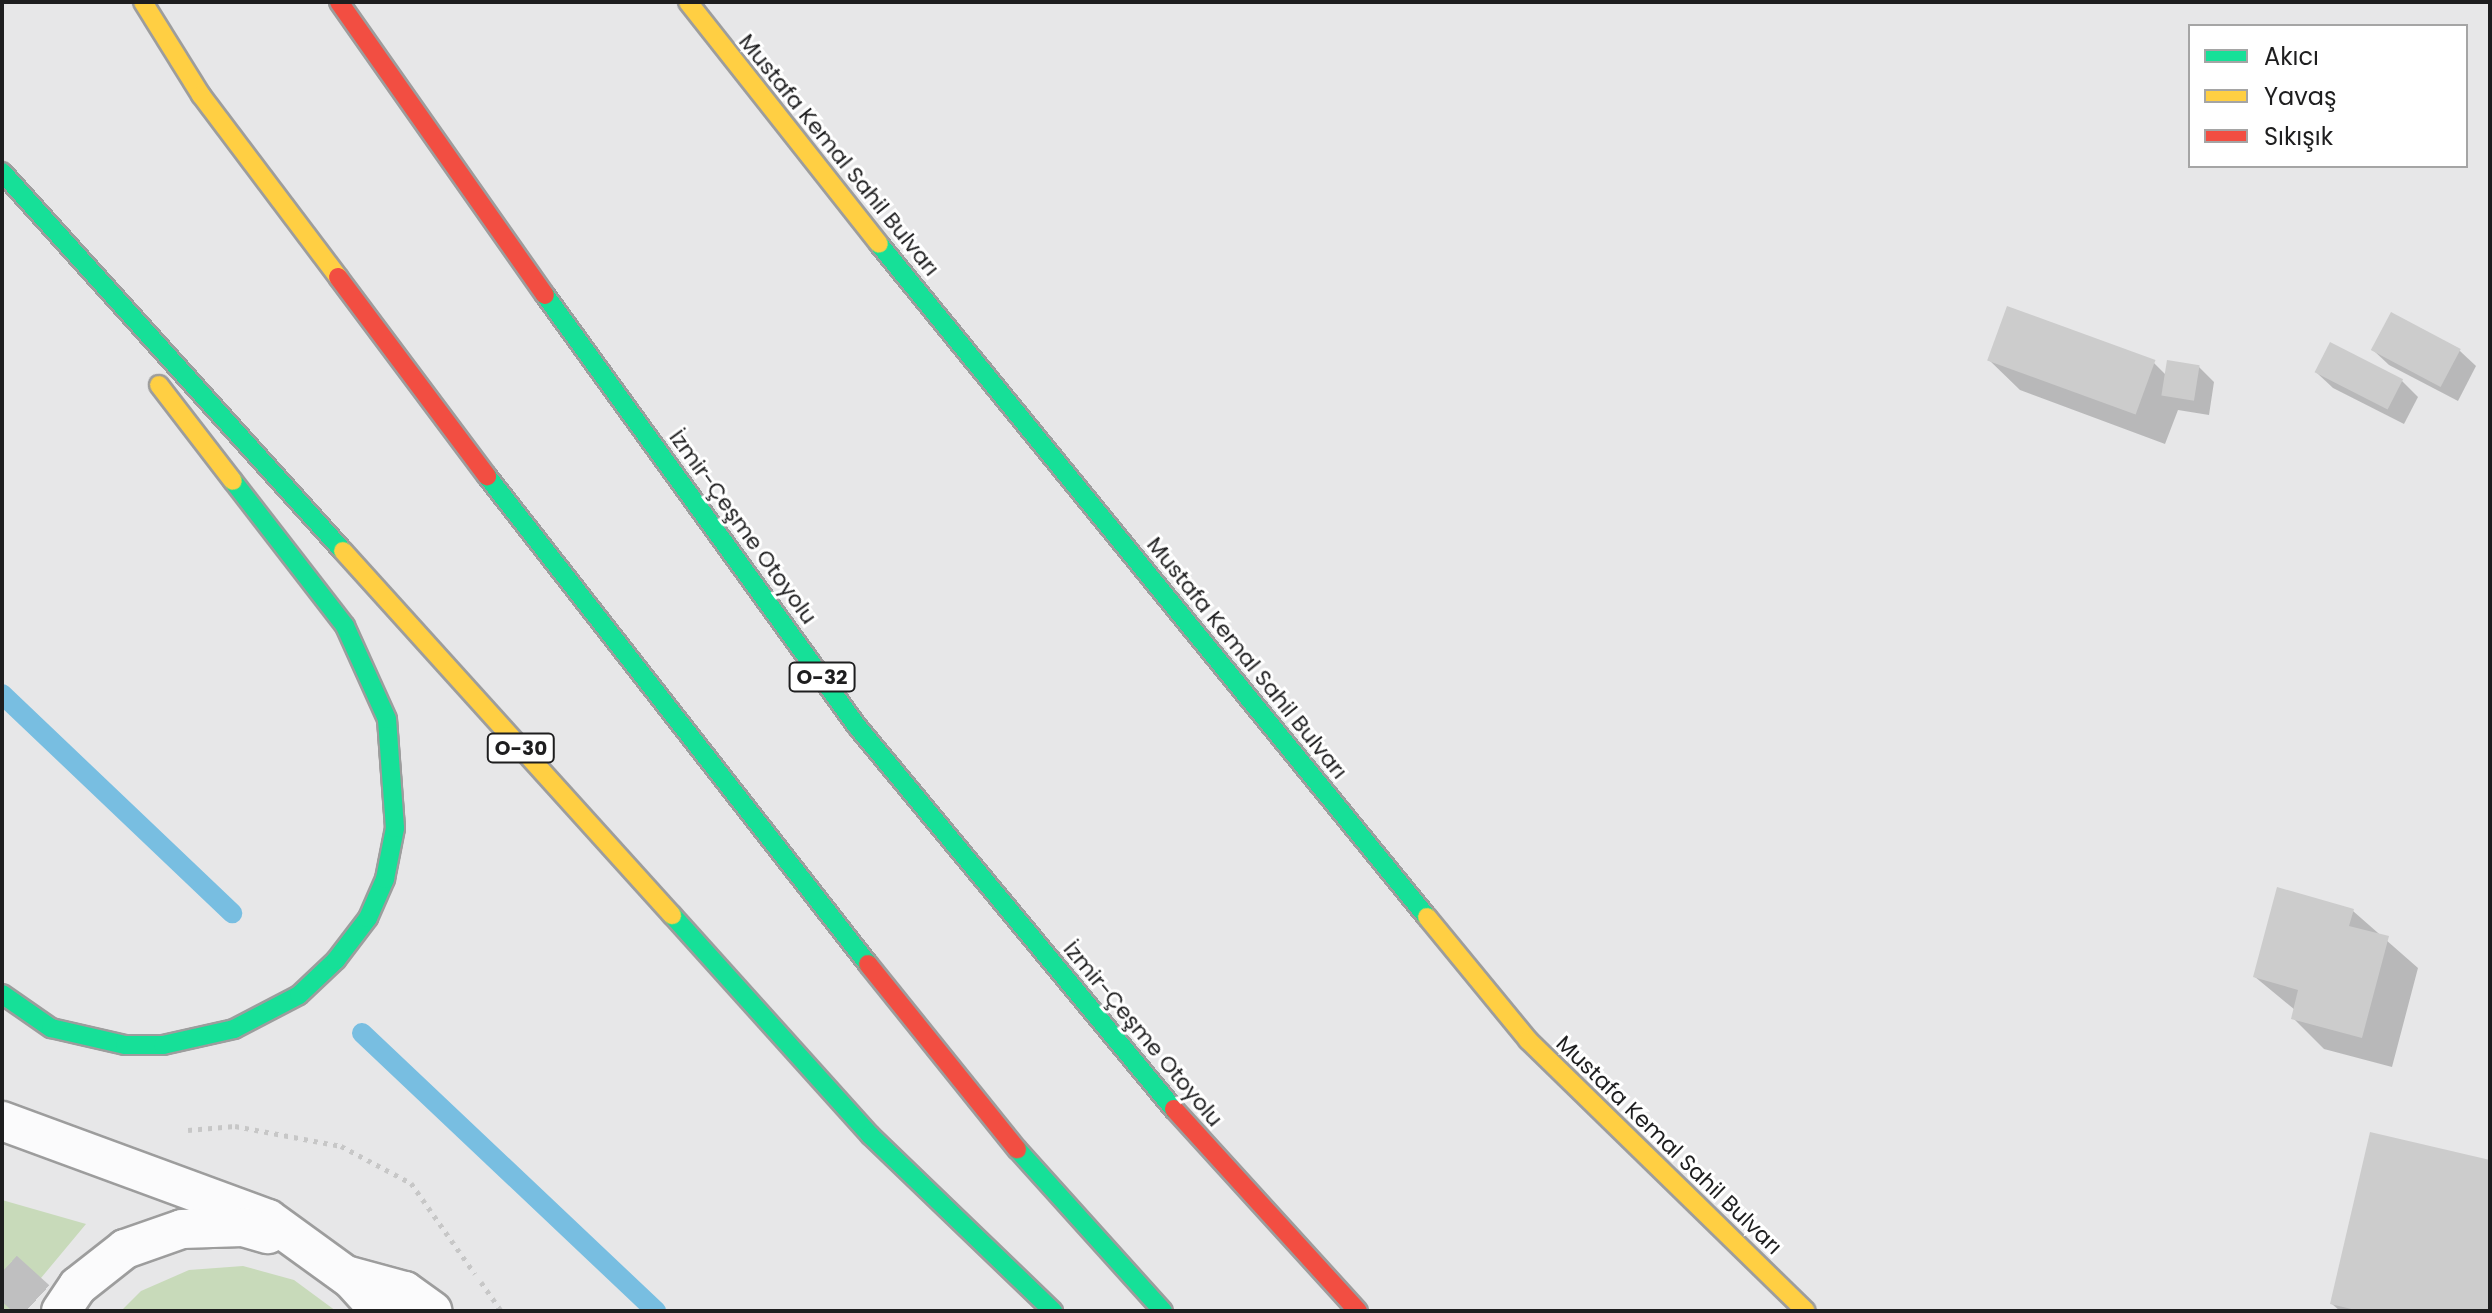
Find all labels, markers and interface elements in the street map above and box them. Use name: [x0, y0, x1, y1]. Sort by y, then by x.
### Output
legend: [2188, 24, 2468, 168]
street label: Mustafa Kemal Sahil Bulvarı: [733, 29, 945, 281]
text: Akıcı: [2264, 40, 2319, 73]
text: Yavaş: [2264, 80, 2336, 113]
text: Sıkışık: [2264, 120, 2333, 153]
street label: İzmir-Çeşme Otoyolu: [664, 425, 822, 629]
street label: Mustafa Kemal Sahil Bulvarı: [1141, 532, 1353, 784]
road number: O-32: [788, 661, 856, 693]
road number: O-30: [485, 732, 557, 764]
street label: İzmir-Çeşme Otoyolu: [1058, 936, 1228, 1132]
street label: Mustafa Kemal Sahil Bulvarı: [1551, 1030, 1787, 1260]

